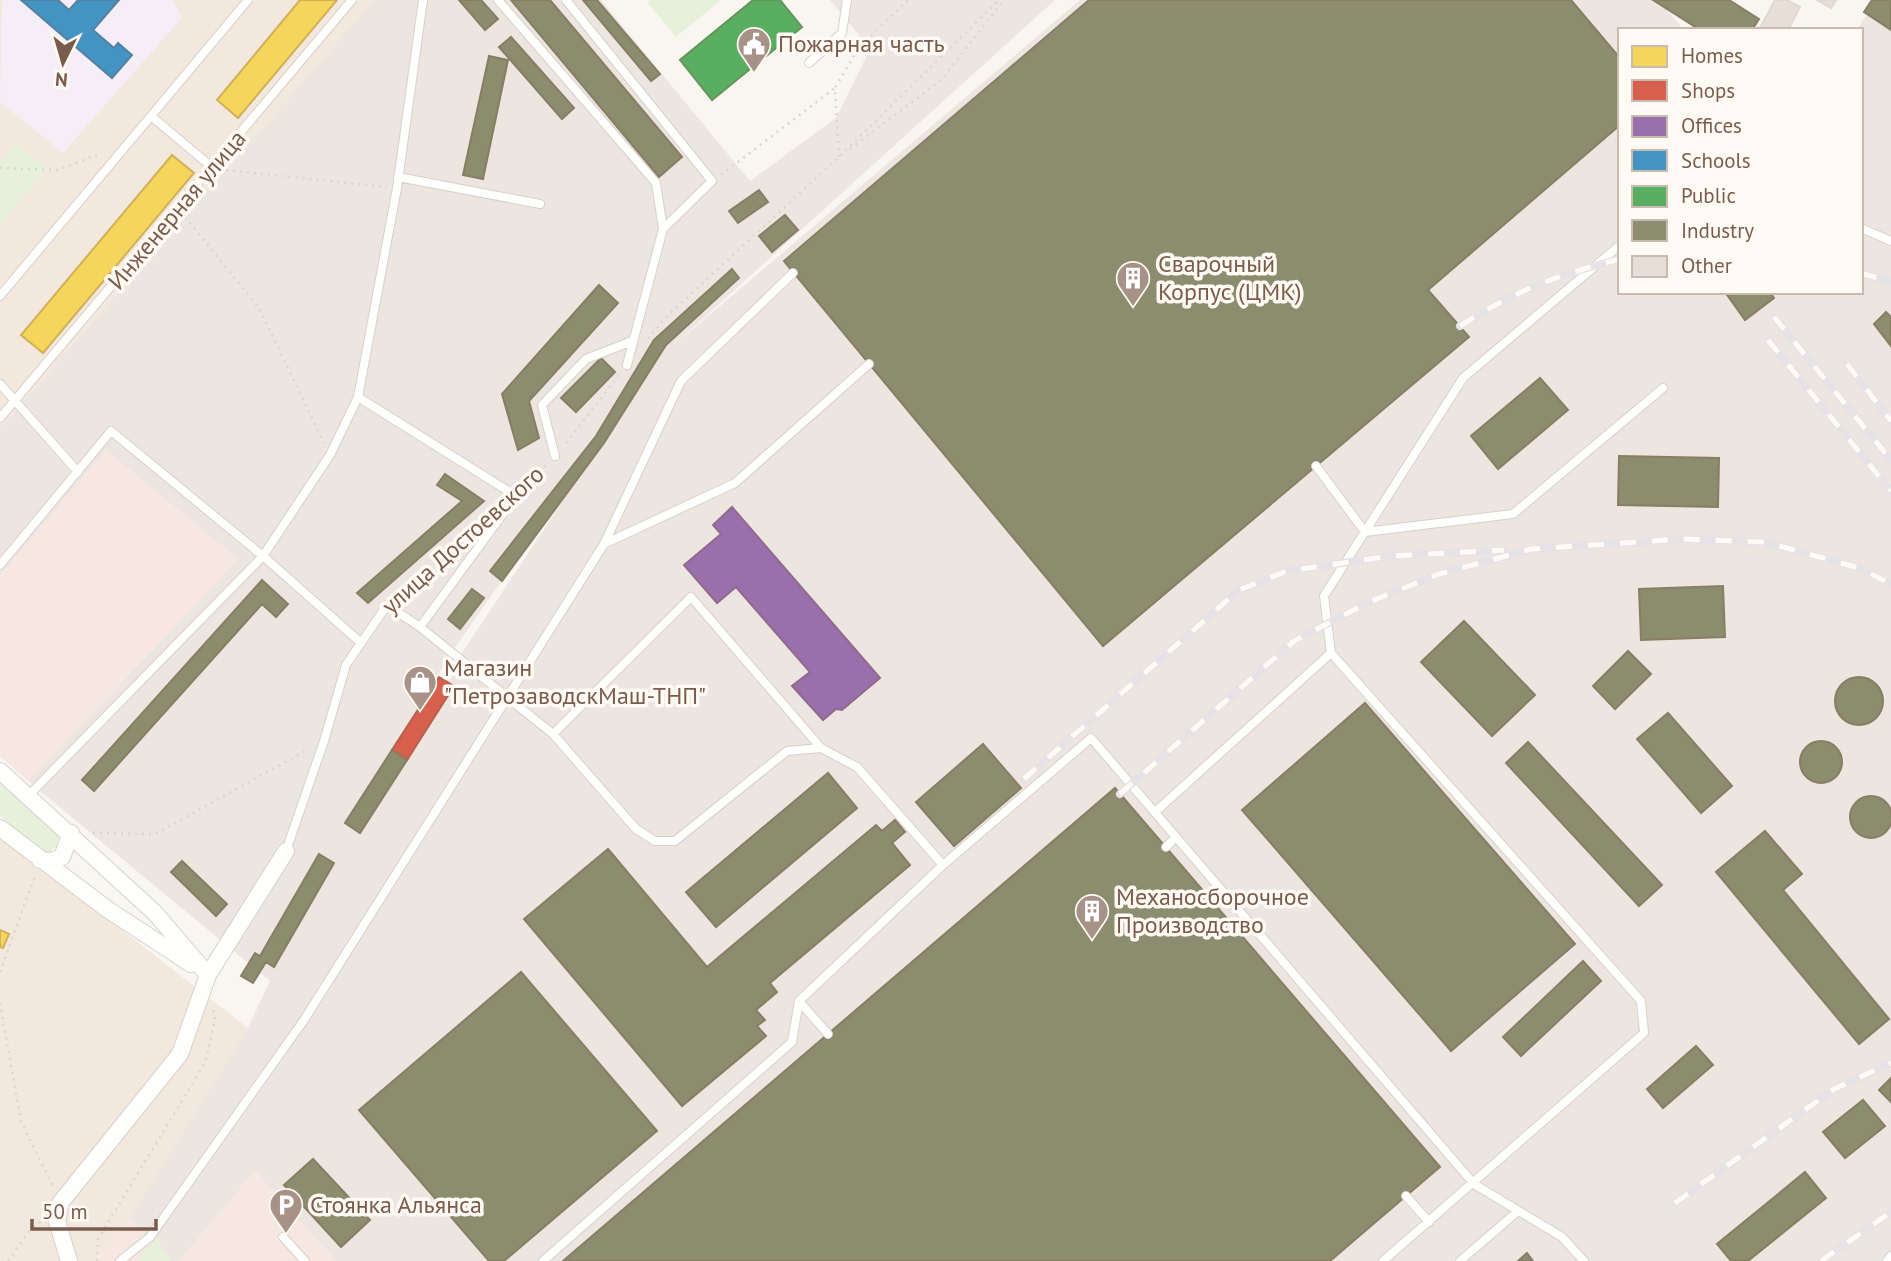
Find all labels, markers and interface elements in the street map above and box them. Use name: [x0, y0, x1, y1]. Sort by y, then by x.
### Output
public building icon: Пожарная часть: [735, 25, 773, 74]
north arrow: [28, 28, 98, 98]
place label: Пожарная часть: [778, 28, 945, 59]
legend: [1618, 28, 1863, 294]
text: Homes: [1681, 42, 1743, 69]
text: N: [54, 67, 69, 92]
text: Shops: [1681, 77, 1735, 104]
text: Offices: [1681, 112, 1742, 139]
street label: Инженерная улица: [101, 123, 252, 296]
text: Schools: [1681, 147, 1751, 174]
text: Public: [1681, 182, 1736, 209]
text: Industry: [1681, 217, 1754, 244]
place label: Сварочный Корпус (ЦМК): [1158, 248, 1302, 307]
text: Other: [1681, 252, 1732, 279]
building icon: Сварочный Корпус (ЦМК): [1114, 259, 1152, 308]
street label: улица Достоевского: [375, 458, 550, 621]
place label: Магазин "ПетрозаводскМаш-ТНП": [444, 652, 706, 711]
shop icon: Магазин "ПетрозаводскМаш-ТНП": [401, 663, 439, 712]
place label: Механосборочное Производство: [1116, 881, 1309, 940]
building icon: Механосборочное Производство: [1073, 892, 1111, 941]
parking icon: Стоянка Альянса: [267, 1186, 305, 1235]
scale bar: [32, 1188, 156, 1232]
place label: Стоянка Альянса: [310, 1189, 482, 1220]
text: 50 m: [42, 1198, 88, 1225]

